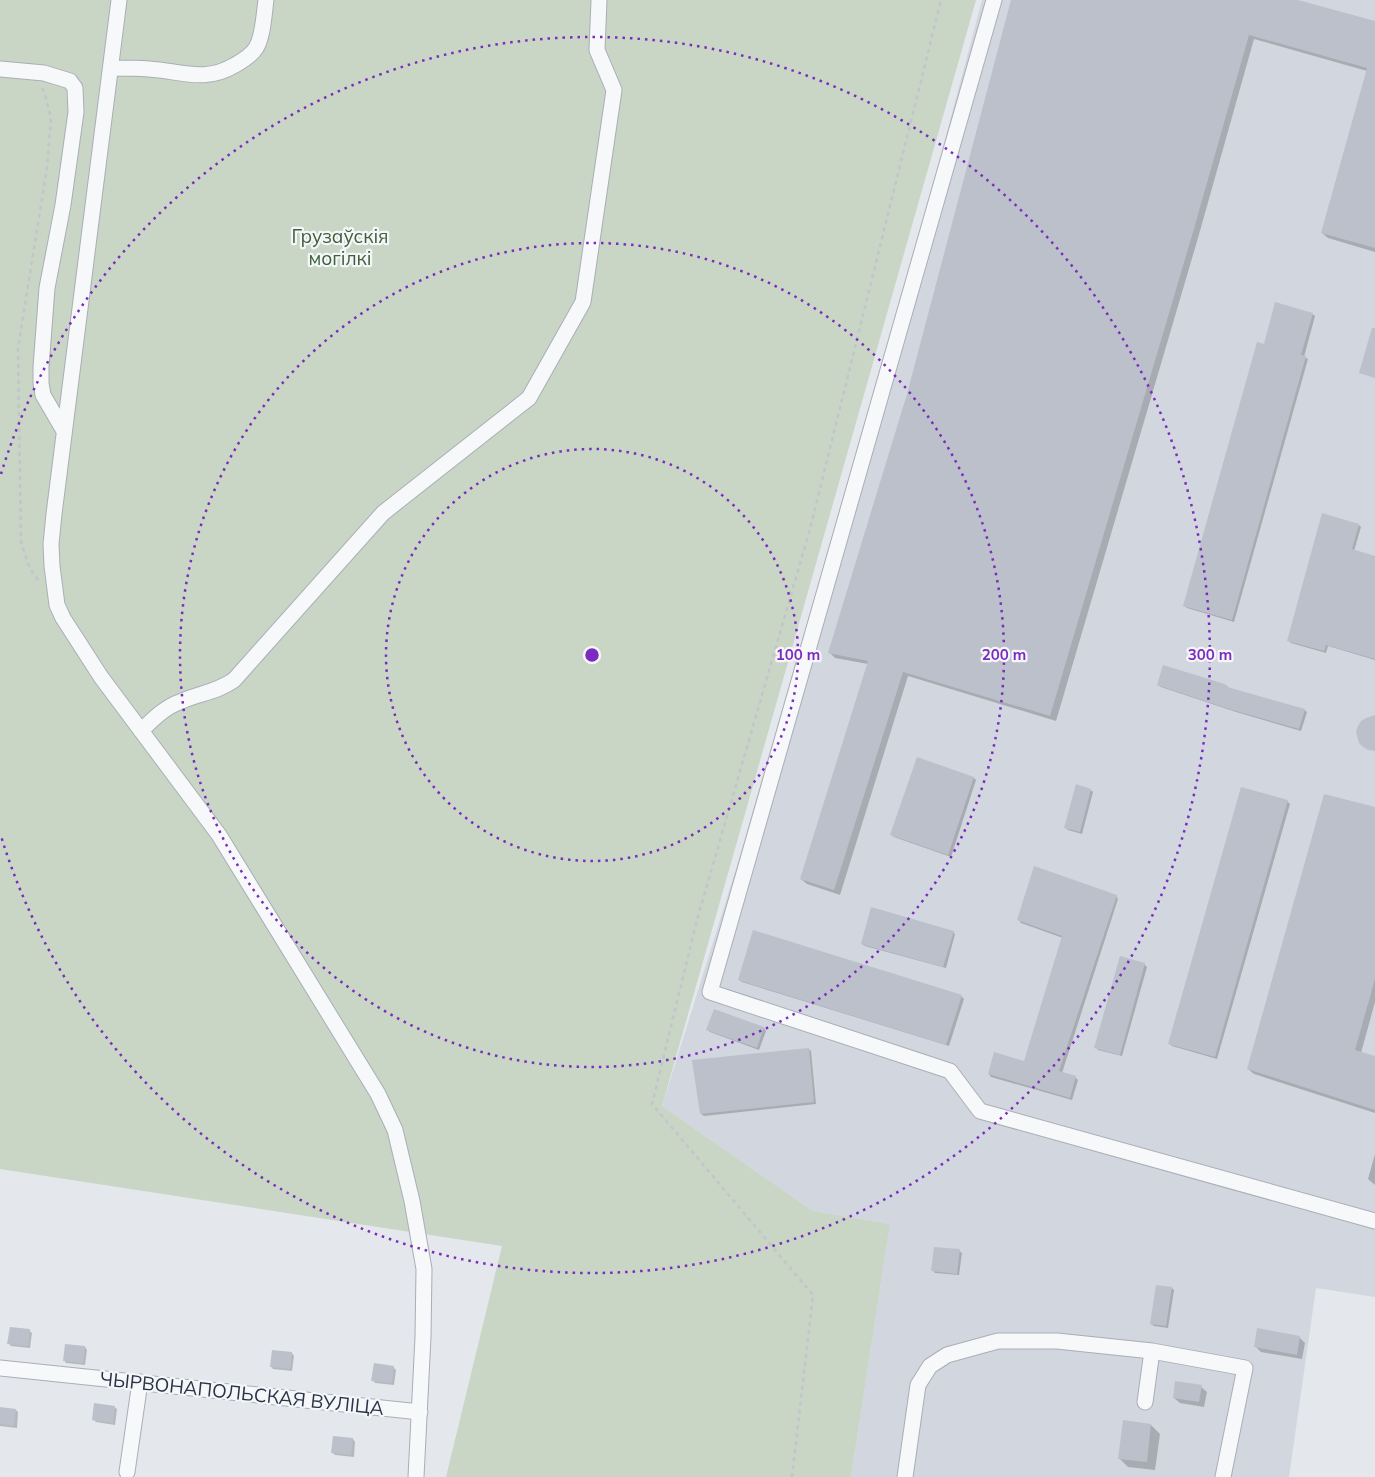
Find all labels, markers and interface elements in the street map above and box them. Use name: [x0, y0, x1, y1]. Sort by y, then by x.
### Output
park label: Грузаўскія могілкі: [291, 224, 389, 270]
text: 100 m: [776, 645, 820, 664]
text: 200 m: [982, 645, 1026, 664]
text: 300 m: [1188, 645, 1232, 664]
centre of rings: [583, 646, 601, 664]
street label: ЧЫРВОНАПОЛЬСКАЯ ВУЛІЦА: [99, 1366, 385, 1420]

